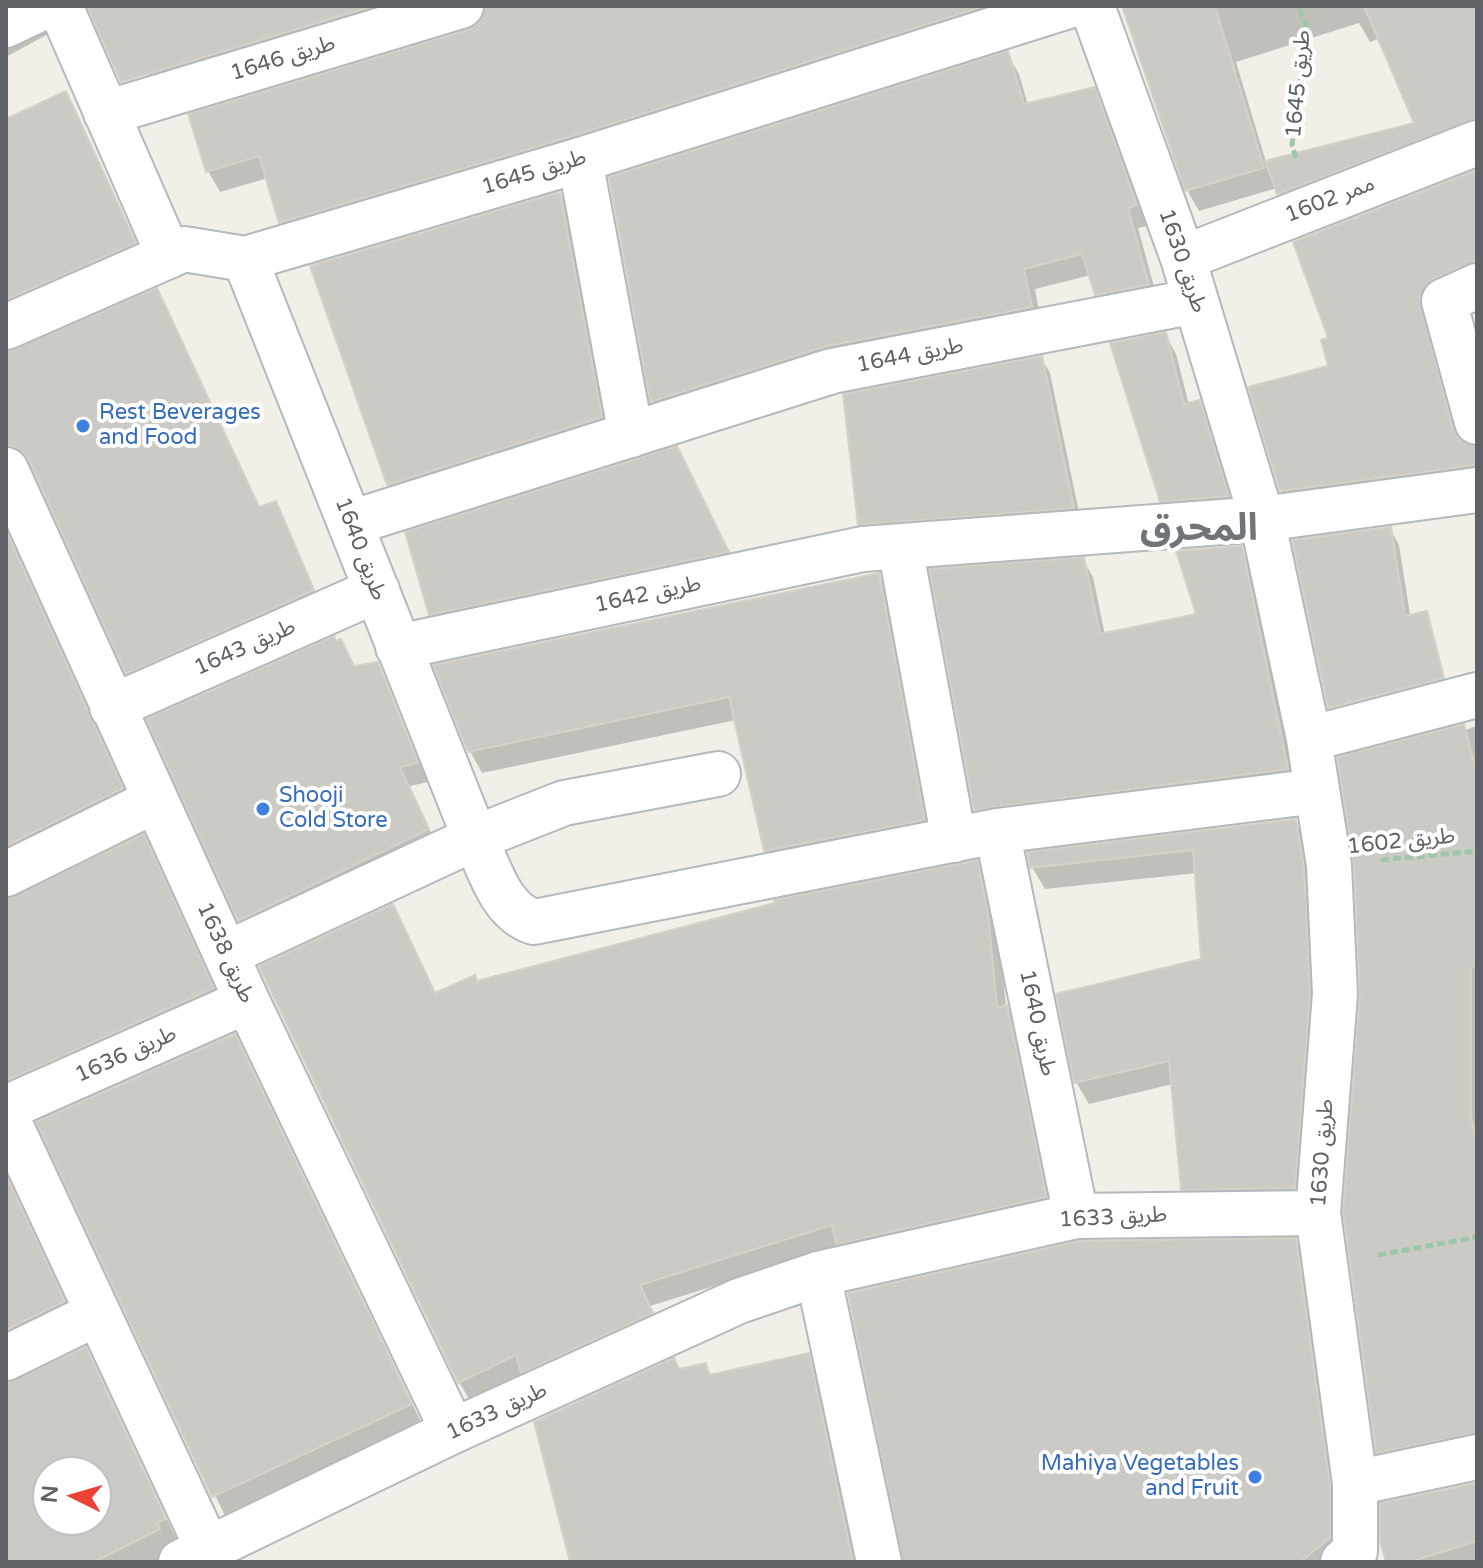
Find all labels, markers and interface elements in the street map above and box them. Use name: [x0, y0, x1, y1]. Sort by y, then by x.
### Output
street label: طريق 1645: [1281, 29, 1317, 139]
street label: طريق 1646: [227, 31, 339, 87]
street label: طريق 1645: [478, 145, 590, 201]
street label: ممر 1602: [1281, 171, 1379, 229]
street label: طريق 1630: [1152, 206, 1212, 316]
street label: طريق 1644: [854, 333, 966, 379]
place label: Rest Beverages and Food: [99, 400, 261, 452]
marker: Rest Beverages and Food: [74, 417, 92, 435]
street label: طريق 1640: [328, 494, 392, 604]
district label: المحرق: [1140, 507, 1258, 553]
street label: طريق 1642: [592, 571, 704, 619]
street label: طريق 1643: [190, 614, 300, 682]
place label: Shooji Cold Store: [279, 783, 388, 834]
marker: Shooji Cold Store: [254, 800, 272, 818]
street label: طريق 1602: [1346, 823, 1456, 861]
street label: طريق 1638: [190, 898, 260, 1008]
street label: طريق 1640: [1013, 967, 1061, 1079]
street label: طريق 1636: [71, 1021, 181, 1089]
street label: طريق 1630: [1306, 1098, 1340, 1208]
street label: طريق 1633: [1058, 1202, 1168, 1234]
street label: طريق 1633: [442, 1377, 552, 1447]
place label: Mahiya Vegetables and Fruit: [1041, 1451, 1239, 1502]
north arrow: [32, 1456, 112, 1536]
marker: Mahiya Vegetables and Fruit: [1246, 1468, 1264, 1486]
text: N: [36, 1484, 64, 1504]

